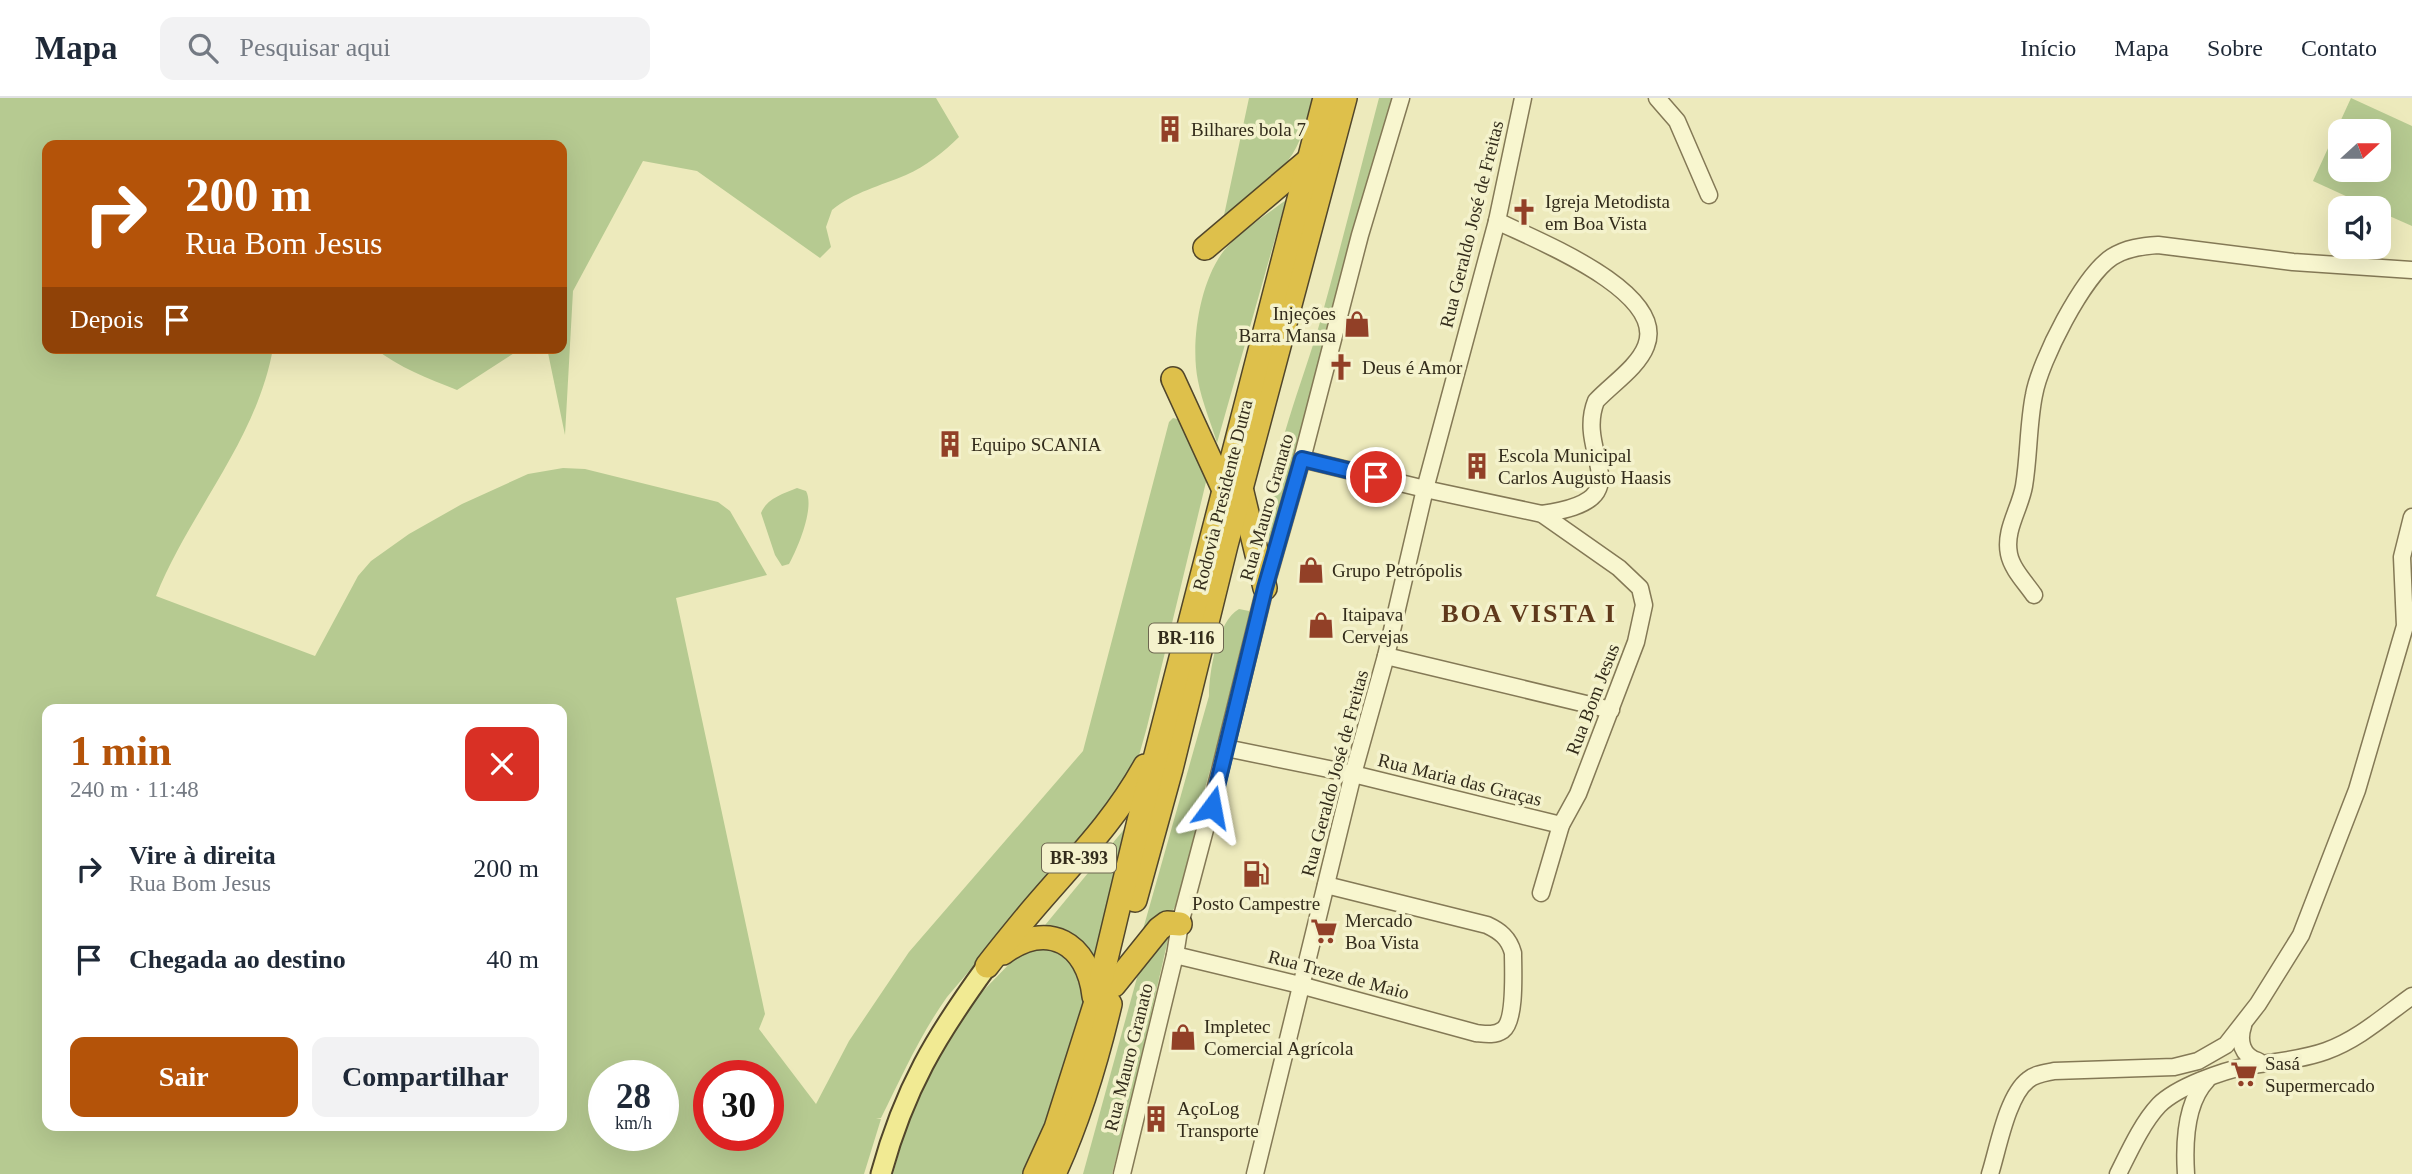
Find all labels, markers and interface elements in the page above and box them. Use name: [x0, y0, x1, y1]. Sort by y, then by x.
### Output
search box: [160, 17, 650, 80]
icon: search: [184, 29, 222, 67]
text: Mapa: [35, 30, 118, 66]
text: Pesquisar aqui: [240, 33, 390, 62]
text: Início: [2020, 35, 2076, 61]
text: Mapa: [2114, 35, 2169, 61]
text: Sobre: [2207, 35, 2263, 61]
text: Contato: [2301, 35, 2377, 61]
building icon: Bilhares bola 7: [1155, 114, 1185, 144]
street label: Rua Geraldo José de Freitas: [1436, 118, 1507, 330]
place label: Bilhares bola 7: [1191, 119, 1306, 140]
north arrow: [2328, 119, 2390, 182]
map controls: [2328, 119, 2391, 259]
text: 200 m: [185, 167, 312, 222]
icon: right: [70, 168, 161, 259]
place label: Igreja Metodista em Boa Vista: [1545, 191, 1671, 234]
button: sound: [2328, 196, 2391, 259]
church icon: Igreja Metodista em Boa Vista: [1509, 197, 1539, 227]
text: Rua Bom Jesus: [185, 225, 382, 261]
icon: arrive: [158, 301, 196, 339]
place label: Injeções Barra Mansa: [1238, 303, 1337, 346]
text: Depois: [70, 305, 144, 334]
shop icon: Injeções Barra Mansa: [1342, 309, 1372, 339]
church icon: Deus é Amor: [1326, 352, 1356, 382]
place label: Deus é Amor: [1362, 357, 1463, 378]
street label: Rodovia Presidente Dutra: [1189, 397, 1257, 593]
building icon: Equipo SCANIA: [935, 429, 965, 459]
street label: Rua Mauro Granato: [1235, 431, 1298, 583]
place label: Equipo SCANIA: [971, 434, 1102, 455]
place label: Escola Municipal Carlos Augusto Haasis: [1498, 445, 1671, 488]
pin: [1346, 447, 1406, 507]
building icon: Escola Municipal Carlos Augusto Haasis: [1462, 451, 1492, 481]
icon: arrive: [1357, 458, 1395, 496]
shop icon: Grupo Petrópolis: [1296, 555, 1326, 585]
place label: Grupo Petrópolis: [1332, 560, 1462, 581]
district label: BOA VISTA I: [1441, 599, 1617, 628]
place label: Itaipava Cervejas: [1342, 604, 1408, 647]
shop icon: Itaipava Cervejas: [1306, 610, 1336, 640]
road number: BR-116: [1149, 624, 1223, 652]
street label: Rua Bom Jesus: [1562, 641, 1623, 758]
street label: Rua Geraldo José de Freitas: [1297, 667, 1372, 879]
button: close: [465, 727, 539, 801]
text: 1 min: [70, 728, 172, 774]
street label: Rua Maria das Graças: [1376, 749, 1544, 810]
position arrow: [1175, 770, 1249, 844]
text: 240 m · 11:48: [70, 777, 199, 802]
text: Vire à direita: [129, 841, 276, 870]
road number: BR-393: [1042, 844, 1116, 872]
icon: right: [70, 850, 108, 888]
text: 200 m: [473, 854, 539, 883]
fuel station icon: Posto Campestre: [1241, 859, 1271, 889]
text: Rua Bom Jesus: [129, 871, 271, 896]
place label: Posto Campestre: [1192, 893, 1320, 914]
place label: Mercado Boa Vista: [1345, 910, 1420, 953]
supermarket icon: Mercado Boa Vista: [1309, 916, 1339, 946]
icon: arrive: [70, 941, 108, 979]
text: Chegada ao destino: [129, 945, 346, 974]
text: 40 m: [486, 945, 539, 974]
street label: Rua Treze de Maio: [1266, 946, 1412, 1003]
street label: Rua Mauro Granato: [1100, 981, 1157, 1133]
place label: Impletec Comercial Agrícola: [1204, 1016, 1354, 1059]
shop icon: Impletec Comercial Agrícola: [1168, 1022, 1198, 1052]
button: Sair: [70, 1037, 298, 1117]
button: Compartilhar: [312, 1037, 539, 1117]
place label: Sasá Supermercado: [2265, 1053, 2375, 1096]
supermarket icon: Sasá Supermercado: [2229, 1059, 2259, 1089]
speed limit sign: 30: [693, 1060, 784, 1151]
text: 28: [616, 1077, 651, 1116]
place label: AçoLog Transporte: [1177, 1098, 1259, 1141]
building icon: AçoLog Transporte: [1141, 1104, 1171, 1134]
text: km/h: [615, 1113, 652, 1133]

